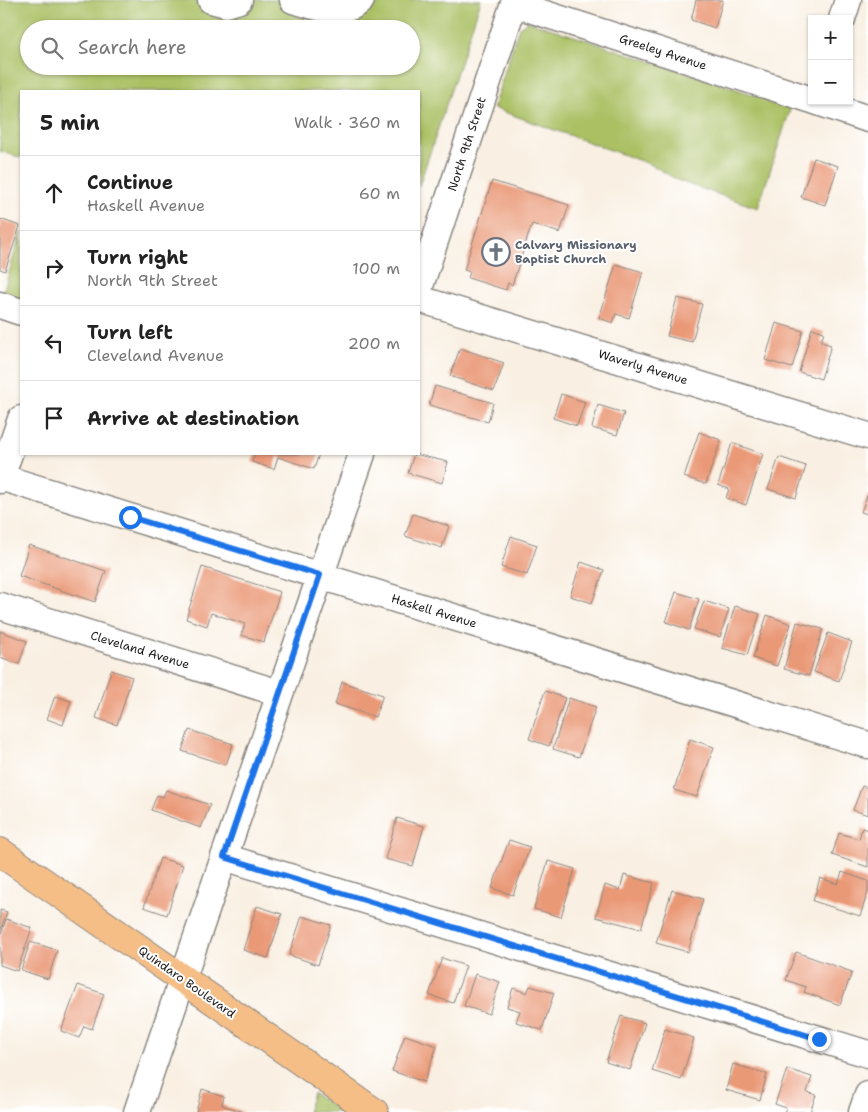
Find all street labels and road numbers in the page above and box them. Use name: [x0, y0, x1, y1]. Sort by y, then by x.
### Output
street label: Greeley Avenue: [617, 30, 709, 74]
street label: North 9th Street: [444, 95, 490, 193]
street label: Waverly Avenue: [596, 346, 690, 388]
street label: Haskell Avenue: [389, 590, 479, 632]
street label: Cleveland Avenue: [89, 627, 192, 673]
street label: Quindaro Boulevard: [135, 942, 239, 1022]

